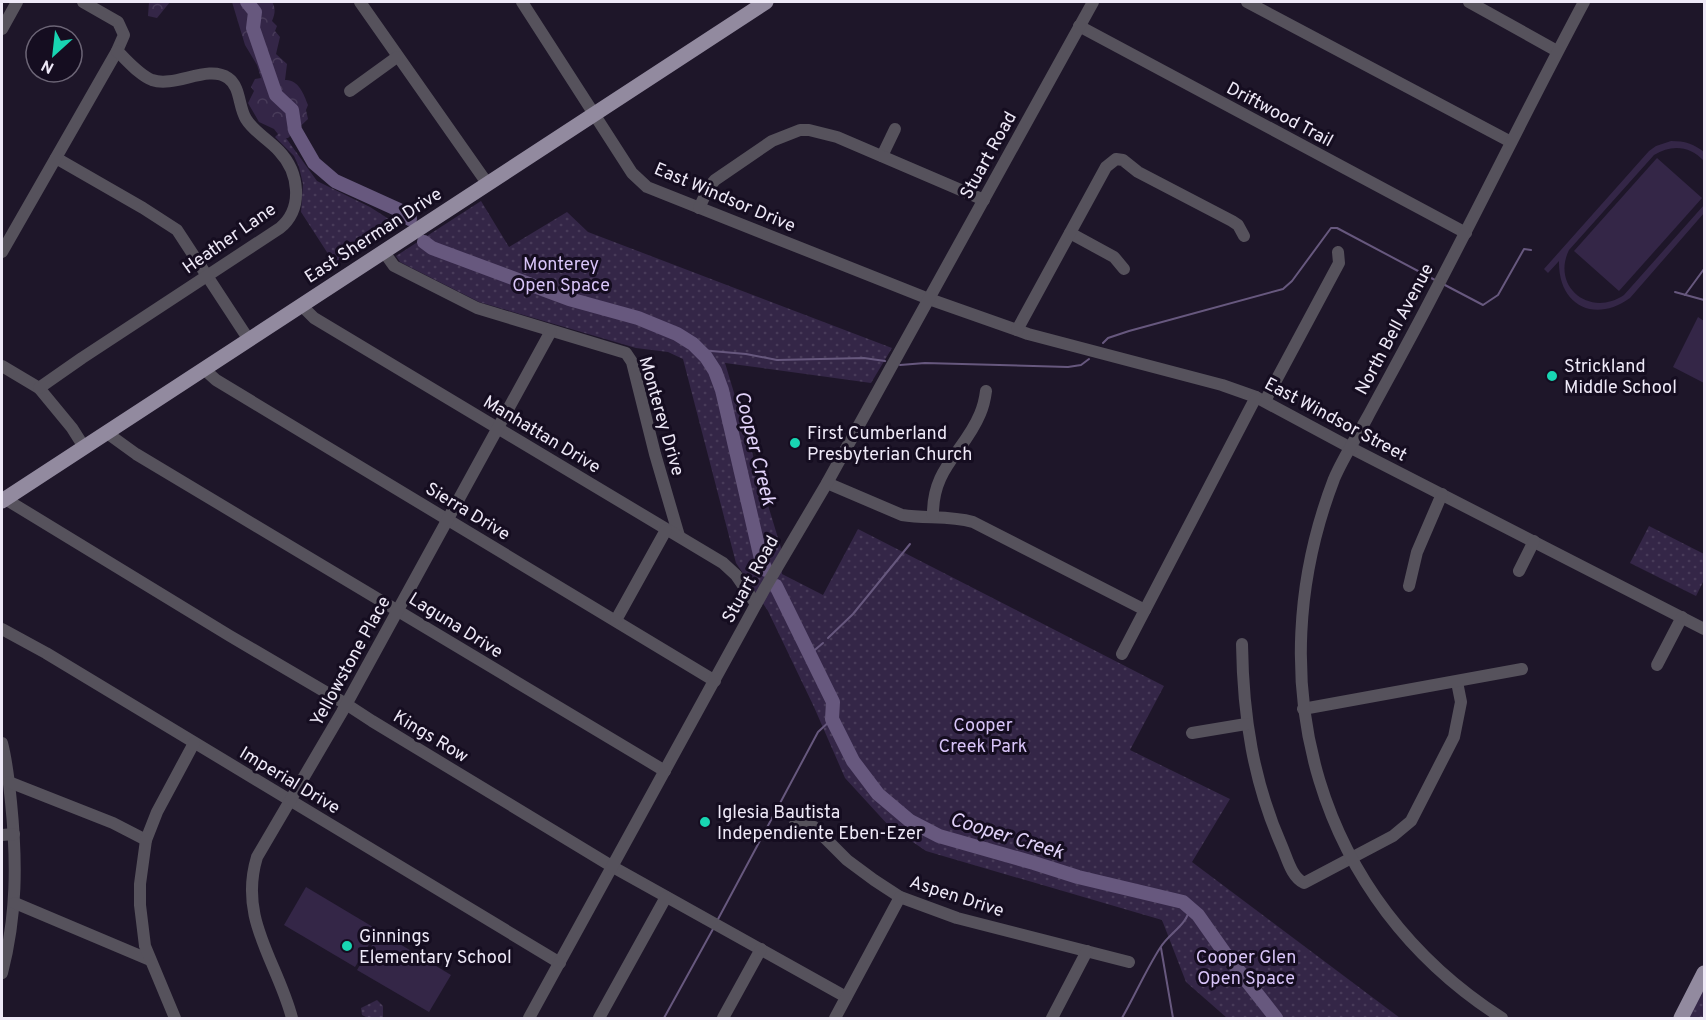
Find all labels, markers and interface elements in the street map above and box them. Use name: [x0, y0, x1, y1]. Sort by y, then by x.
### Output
north arrow: [24, 24, 84, 84]
text: N: [38, 54, 58, 77]
street label: Driftwood Trail: [1222, 78, 1337, 153]
street label: Stuart Road: [956, 108, 1023, 204]
street label: East Windsor Drive: [650, 158, 799, 239]
street label: East Sherman Drive: [301, 183, 447, 289]
street label: Heather Lane: [179, 198, 281, 280]
park label: Monterey Open Space: [512, 254, 610, 298]
street label: North Bell Avenue: [1351, 260, 1440, 399]
street label: Monterey Drive: [633, 354, 689, 479]
place label: Strickland Middle School: [1564, 356, 1677, 400]
marker: Strickland Middle School: [1545, 369, 1559, 383]
street label: East Windsor Street: [1260, 373, 1411, 468]
water label: Cooper Creek: [727, 388, 781, 509]
street label: Manhattan Drive: [478, 391, 604, 479]
place label: First Cumberland Presbyterian Church: [807, 423, 972, 467]
marker: First Cumberland Presbyterian Church: [788, 436, 802, 450]
street label: Sierra Drive: [421, 478, 514, 547]
street label: Stuart Road: [718, 532, 785, 628]
street label: Laguna Drive: [404, 588, 507, 664]
street label: Yellowstone Place: [306, 593, 397, 731]
street label: Kings Row: [388, 706, 472, 769]
park label: Cooper Creek Park: [939, 715, 1027, 759]
street label: Imperial Drive: [235, 742, 344, 820]
place label: Iglesia Bautista Independiente Eben-Ezer: [717, 802, 923, 846]
water label: Cooper Creek: [946, 807, 1067, 867]
marker: Iglesia Bautista Independiente Eben-Ezer: [698, 815, 712, 829]
street label: Aspen Drive: [906, 871, 1007, 923]
place label: Ginnings Elementary School: [359, 926, 512, 970]
marker: Ginnings Elementary School: [340, 939, 354, 953]
park label: Cooper Glen Open Space: [1196, 947, 1296, 991]

